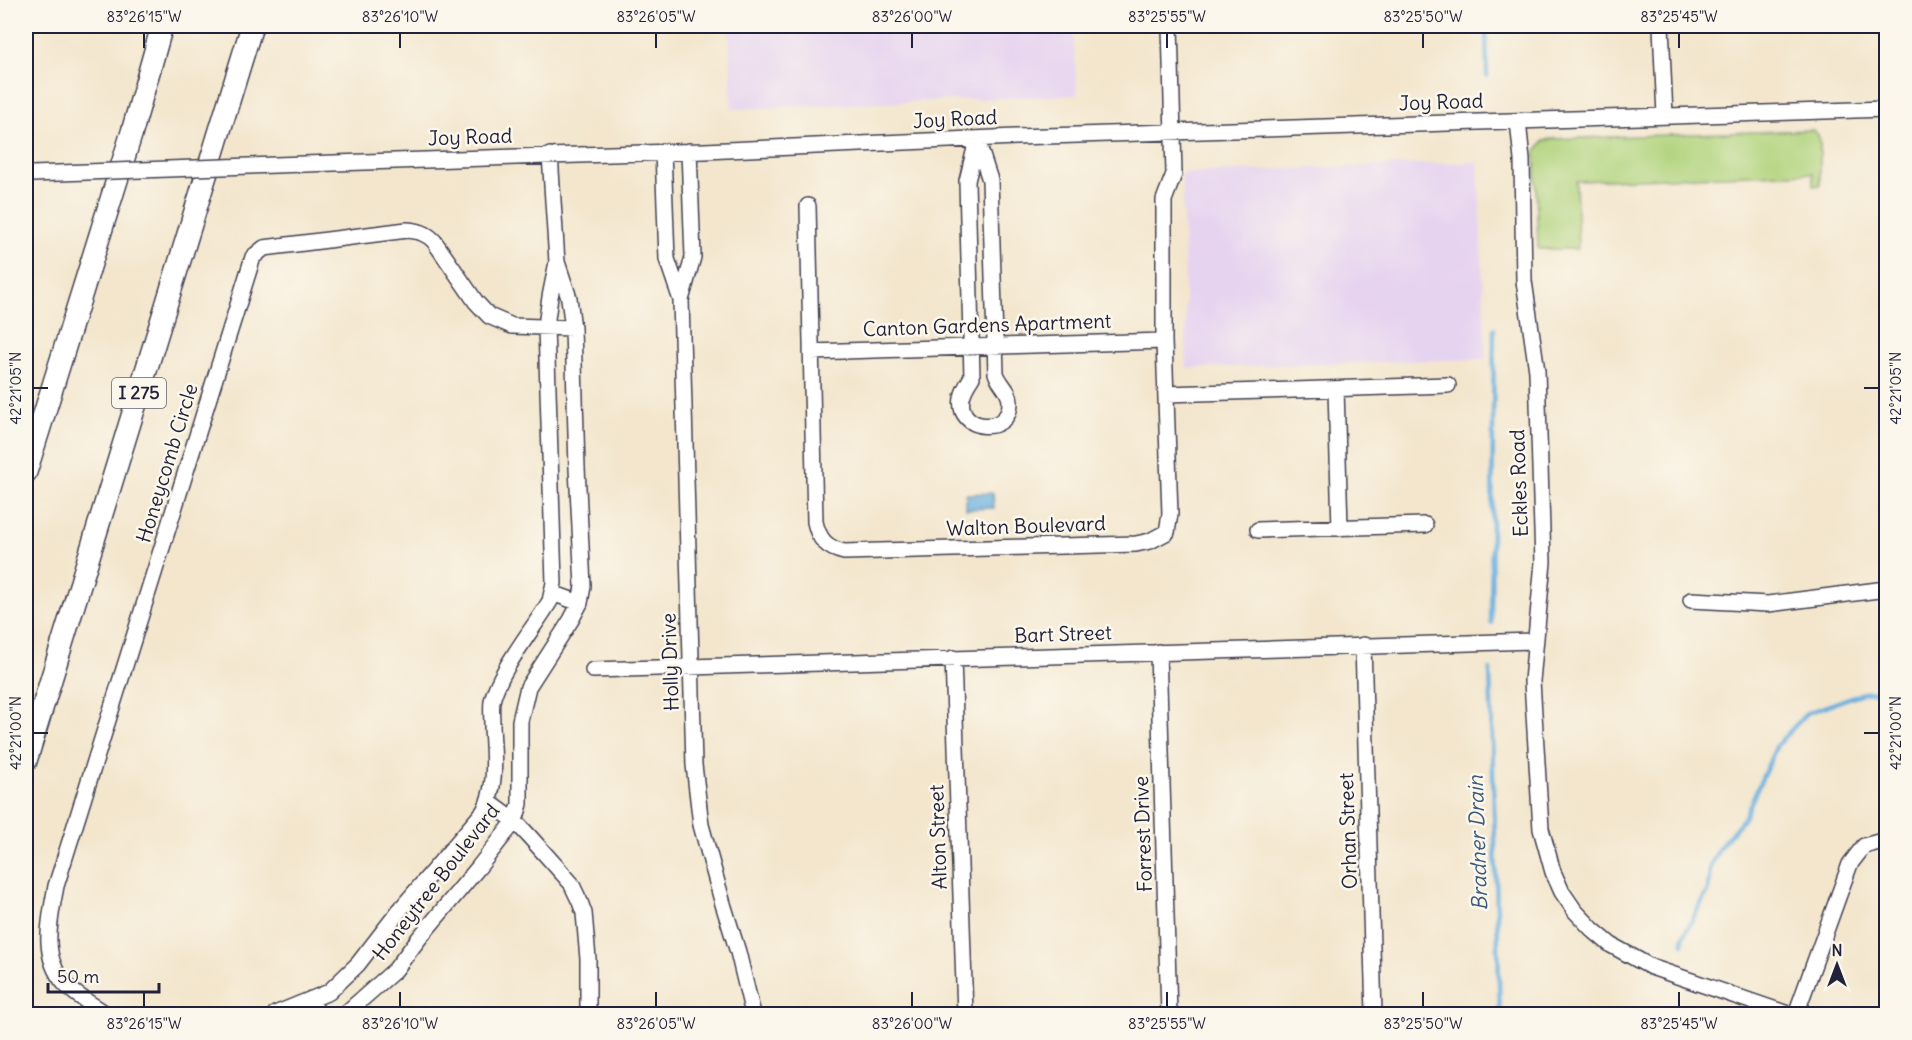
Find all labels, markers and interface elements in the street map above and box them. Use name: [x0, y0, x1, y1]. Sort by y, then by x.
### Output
text: 83°26'15"W: [106, 7, 182, 26]
text: 83°26'10"W: [362, 7, 439, 26]
text: 83°26'05"W: [616, 7, 696, 26]
text: 83°26'00"W: [872, 7, 953, 26]
text: 83°25'55"W: [1128, 7, 1206, 26]
text: 83°25'50"W: [1383, 7, 1463, 26]
text: 83°25'45"W: [1640, 7, 1718, 26]
street label: Joy Road: [1398, 88, 1484, 115]
street label: Joy Road: [912, 104, 998, 133]
street label: Joy Road: [427, 123, 513, 150]
street label: Canton Gardens Apartment: [862, 308, 1112, 341]
text: 42°21'05"N: [6, 352, 25, 424]
text: 42°21'05"N: [1886, 352, 1905, 424]
road number: I 275: [112, 378, 166, 408]
street label: Honeycomb Circle: [130, 380, 203, 545]
street label: Eckles Road: [1504, 428, 1533, 537]
street label: Walton Boulevard: [946, 510, 1106, 541]
street label: Holly Drive: [655, 613, 684, 711]
street label: Bart Street: [1014, 619, 1112, 648]
text: 42°21'00"N: [6, 696, 25, 770]
text: 42°21'00"N: [1886, 696, 1905, 770]
street label: Orhan Street: [1333, 772, 1362, 890]
water label: Bradner Drain: [1462, 774, 1493, 911]
street label: Forrest Drive: [1128, 776, 1157, 892]
street label: Alton Street: [923, 784, 952, 890]
street label: Honeytree Boulevard: [367, 798, 505, 965]
north arrow: [1807, 935, 1867, 995]
text: N: [1831, 940, 1843, 960]
scale bar: [48, 956, 159, 994]
text: 50 m: [57, 965, 99, 988]
text: 83°26'15"W: [106, 1014, 182, 1033]
text: 83°26'10"W: [362, 1014, 439, 1033]
text: 83°26'05"W: [616, 1014, 696, 1033]
text: 83°26'00"W: [872, 1014, 953, 1033]
text: 83°25'55"W: [1128, 1014, 1206, 1033]
text: 83°25'50"W: [1383, 1014, 1463, 1033]
text: 83°25'45"W: [1640, 1014, 1718, 1033]

